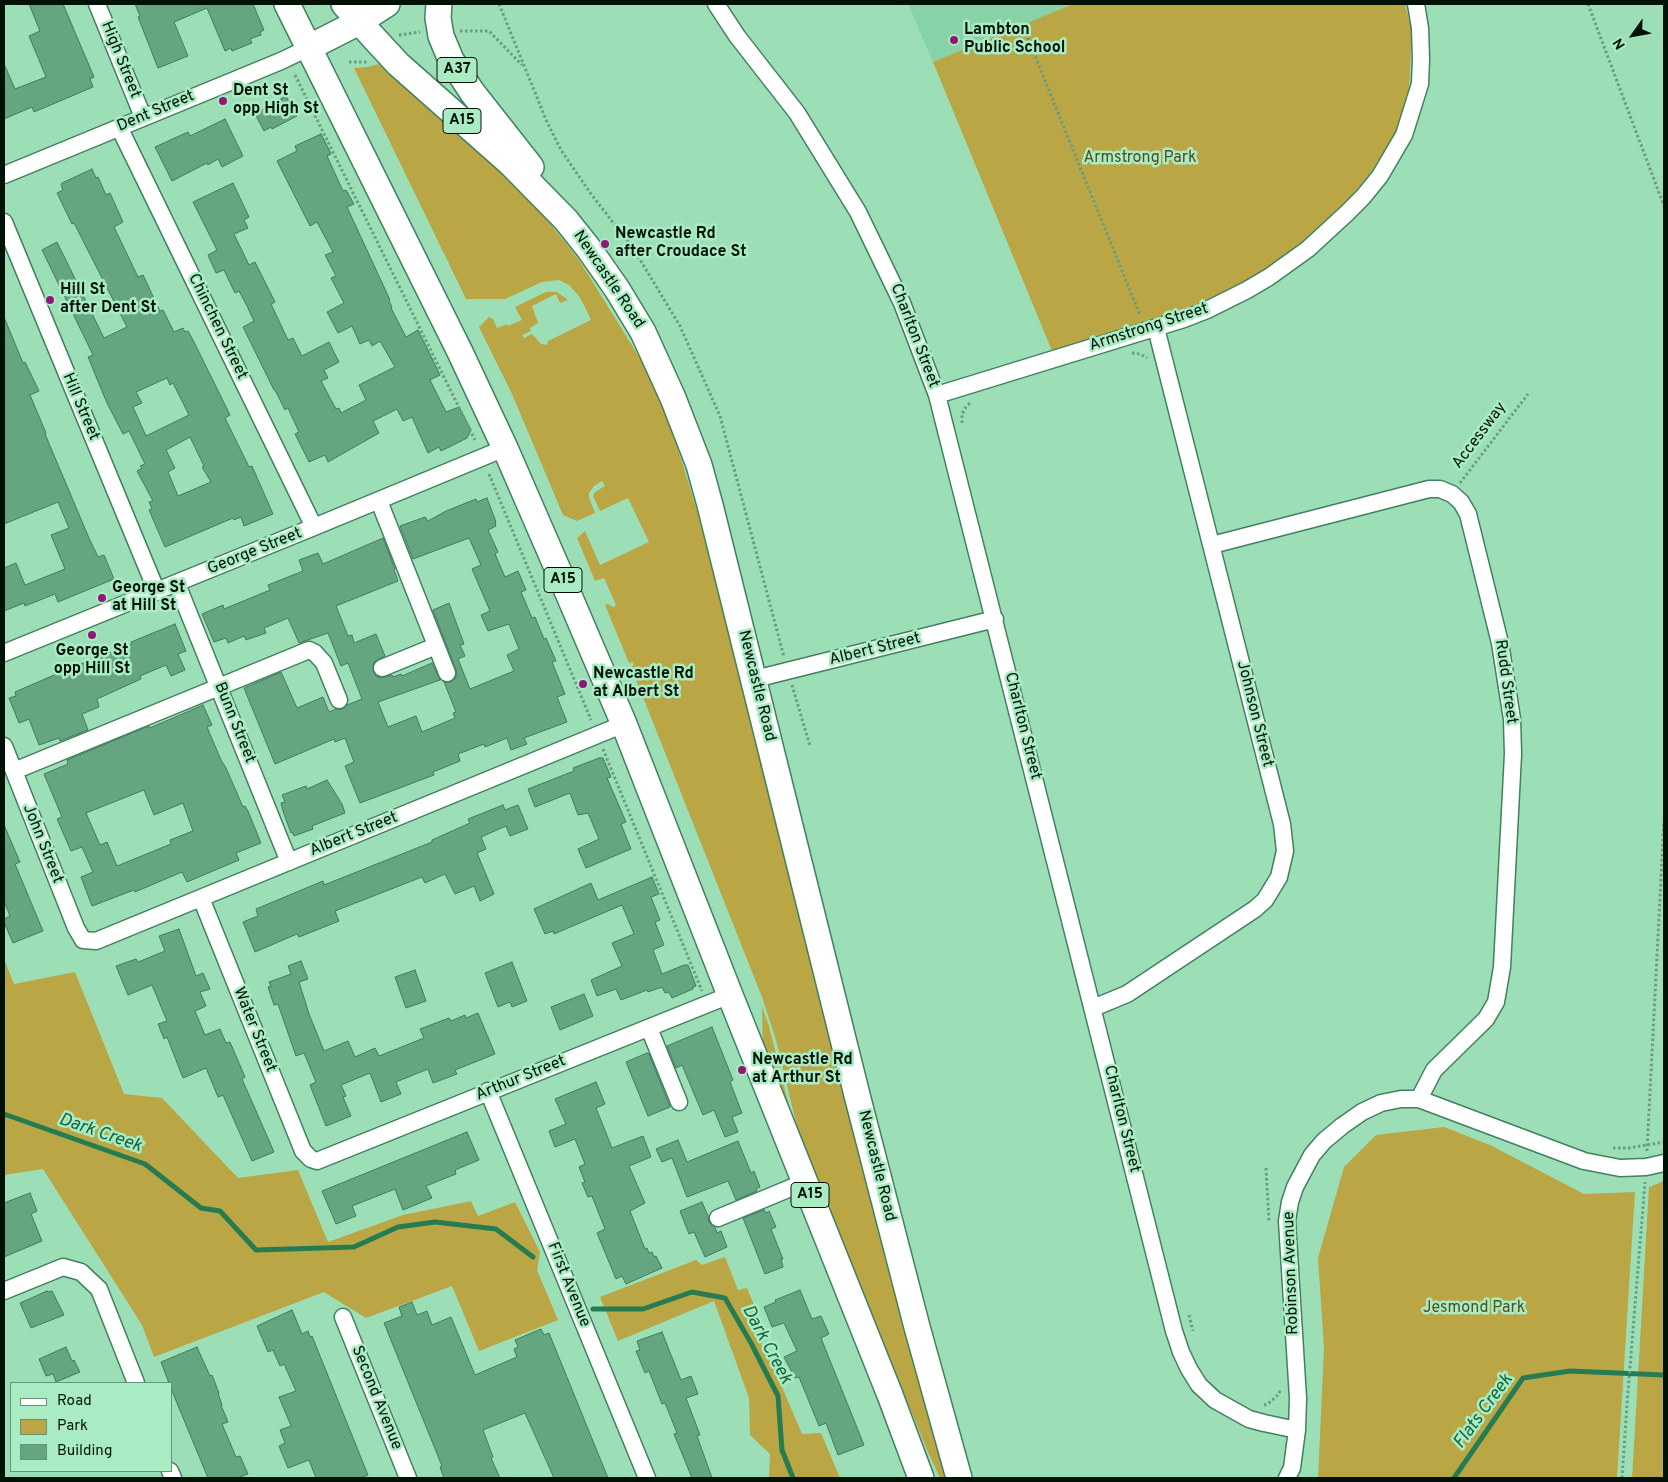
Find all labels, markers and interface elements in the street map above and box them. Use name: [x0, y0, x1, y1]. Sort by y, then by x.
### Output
north arrow: [1608, 10, 1658, 60]
street label: High Street: [96, 19, 144, 101]
place label: Lambton Public School: [964, 21, 1065, 59]
marker: Lambton Public School: [948, 34, 960, 46]
text: N: [1610, 34, 1630, 52]
road number: A37: [437, 58, 477, 82]
place label: Dent St opp High St: [233, 82, 319, 120]
street label: Dent Street: [114, 87, 198, 137]
marker: Dent St opp High St: [217, 95, 229, 107]
road number: A15: [443, 108, 481, 134]
park label: Armstrong Park: [1083, 149, 1197, 169]
place label: Newcastle Rd after Croudace St: [615, 225, 746, 263]
street label: Newcastle Road: [568, 227, 648, 333]
marker: Newcastle Rd after Croudace St: [599, 238, 611, 250]
street label: Chinchen Street: [183, 271, 251, 383]
place label: Hill St after Dent St: [60, 281, 156, 319]
street label: Charlton Street: [885, 281, 943, 391]
marker: Hill St after Dent St: [44, 294, 56, 306]
street label: Armstrong Street: [1087, 300, 1211, 356]
street label: Hill Street: [57, 370, 103, 444]
street label: Accessway: [1449, 399, 1511, 473]
street label: George Street: [205, 524, 305, 580]
road number: A15: [544, 568, 582, 592]
place label: George St at Hill St: [112, 579, 185, 617]
marker: George St at Hill St: [96, 592, 108, 604]
street label: Newcastle Road: [733, 628, 779, 744]
marker: George St opp Hill St: [86, 629, 98, 641]
street label: Albert Street: [827, 629, 923, 671]
street label: Rudd Street: [1490, 639, 1520, 725]
place label: George St opp Hill St: [54, 642, 130, 680]
street label: Johnson Street: [1232, 659, 1276, 769]
place label: Newcastle Rd at Albert St: [593, 665, 694, 703]
street label: Charlton Street: [999, 670, 1045, 782]
marker: Newcastle Rd at Albert St: [577, 678, 589, 690]
street label: Bunn Street: [209, 680, 259, 766]
street label: John Street: [17, 802, 67, 886]
street label: Albert Street: [307, 809, 401, 861]
street label: Water Street: [228, 985, 280, 1075]
place label: Newcastle Rd at Arthur St: [752, 1051, 853, 1089]
street label: Arthur Street: [473, 1052, 569, 1106]
street label: Charlton Street: [1098, 1063, 1144, 1175]
marker: Newcastle Rd at Arthur St: [736, 1064, 748, 1076]
street label: Newcastle Road: [853, 1108, 899, 1224]
water label: Dark Creek: [56, 1110, 144, 1158]
road number: A15: [791, 1182, 829, 1208]
street label: Robinson Avenue: [1280, 1211, 1304, 1335]
street label: First Avenue: [542, 1240, 594, 1330]
park label: Jesmond Park: [1423, 1299, 1525, 1319]
water label: Dark Creek: [736, 1302, 796, 1388]
street label: Second Avenue: [346, 1343, 406, 1453]
water label: Flats Creek: [1450, 1370, 1518, 1454]
legend: [10, 1382, 172, 1472]
text: Road: [57, 1392, 92, 1411]
text: Park: [57, 1417, 88, 1436]
text: Building: [57, 1442, 112, 1461]

